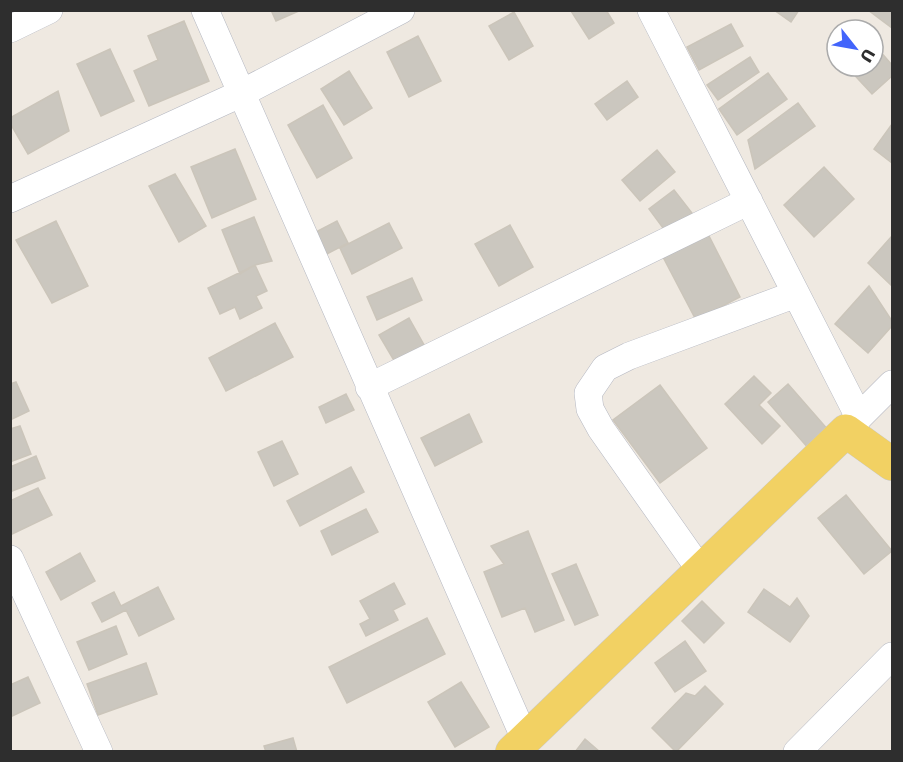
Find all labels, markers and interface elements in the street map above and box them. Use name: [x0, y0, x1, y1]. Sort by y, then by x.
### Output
north arrow: [825, 18, 885, 78]
text: U: [856, 45, 879, 66]

